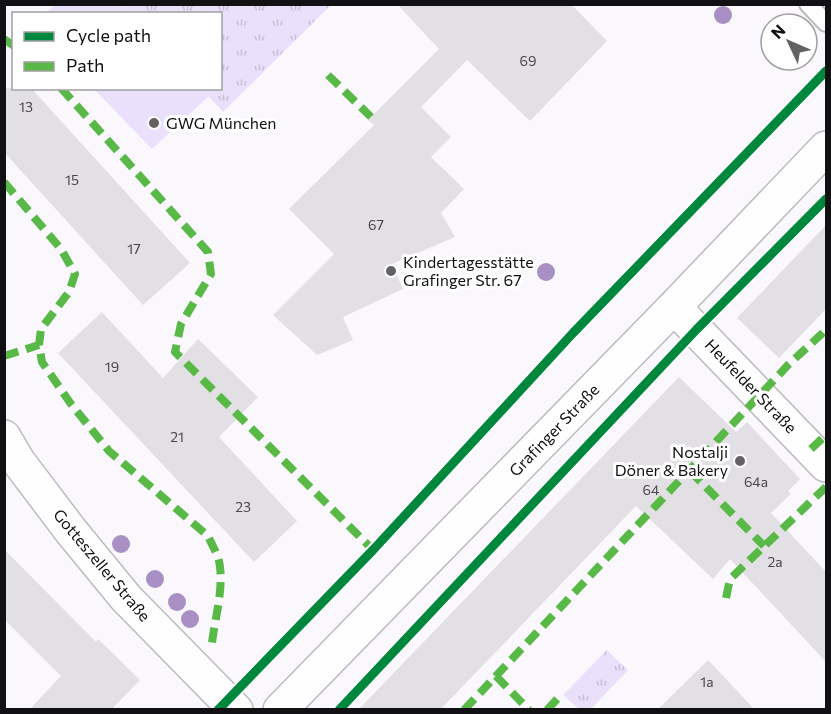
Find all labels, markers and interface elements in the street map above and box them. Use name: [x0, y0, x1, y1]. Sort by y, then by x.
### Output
legend: [12, 12, 222, 90]
north arrow: [759, 12, 819, 72]
text: N: [767, 20, 789, 42]
text: Cycle path: [66, 24, 151, 46]
house number: 69: [520, 52, 536, 69]
text: Path: [66, 54, 104, 76]
house number: 13: [19, 98, 33, 115]
place label: GWG München: [166, 113, 277, 132]
marker: GWG München: [147, 116, 161, 130]
house number: 15: [65, 171, 79, 188]
house number: 67: [368, 216, 384, 233]
house number: 17: [127, 240, 141, 257]
place label: Kindertagesstätte Grafinger Str. 67: [403, 252, 534, 289]
marker: Kindertagesstätte Grafinger Str. 67: [384, 264, 398, 278]
street label: Heufelder Straße: [702, 335, 801, 437]
house number: 19: [105, 358, 119, 375]
street label: Grafinger Straße: [505, 380, 602, 480]
house number: 21: [170, 428, 184, 445]
place label: Nostalji Döner & Bakery: [615, 442, 728, 479]
marker: Nostalji Döner & Bakery: [733, 454, 747, 468]
house number: 64a: [744, 473, 768, 490]
house number: 64: [643, 481, 660, 498]
house number: 23: [235, 498, 251, 515]
street label: Gotteszeller Straße: [50, 505, 155, 625]
house number: 2a: [767, 553, 783, 570]
house number: 1a: [700, 673, 714, 690]

